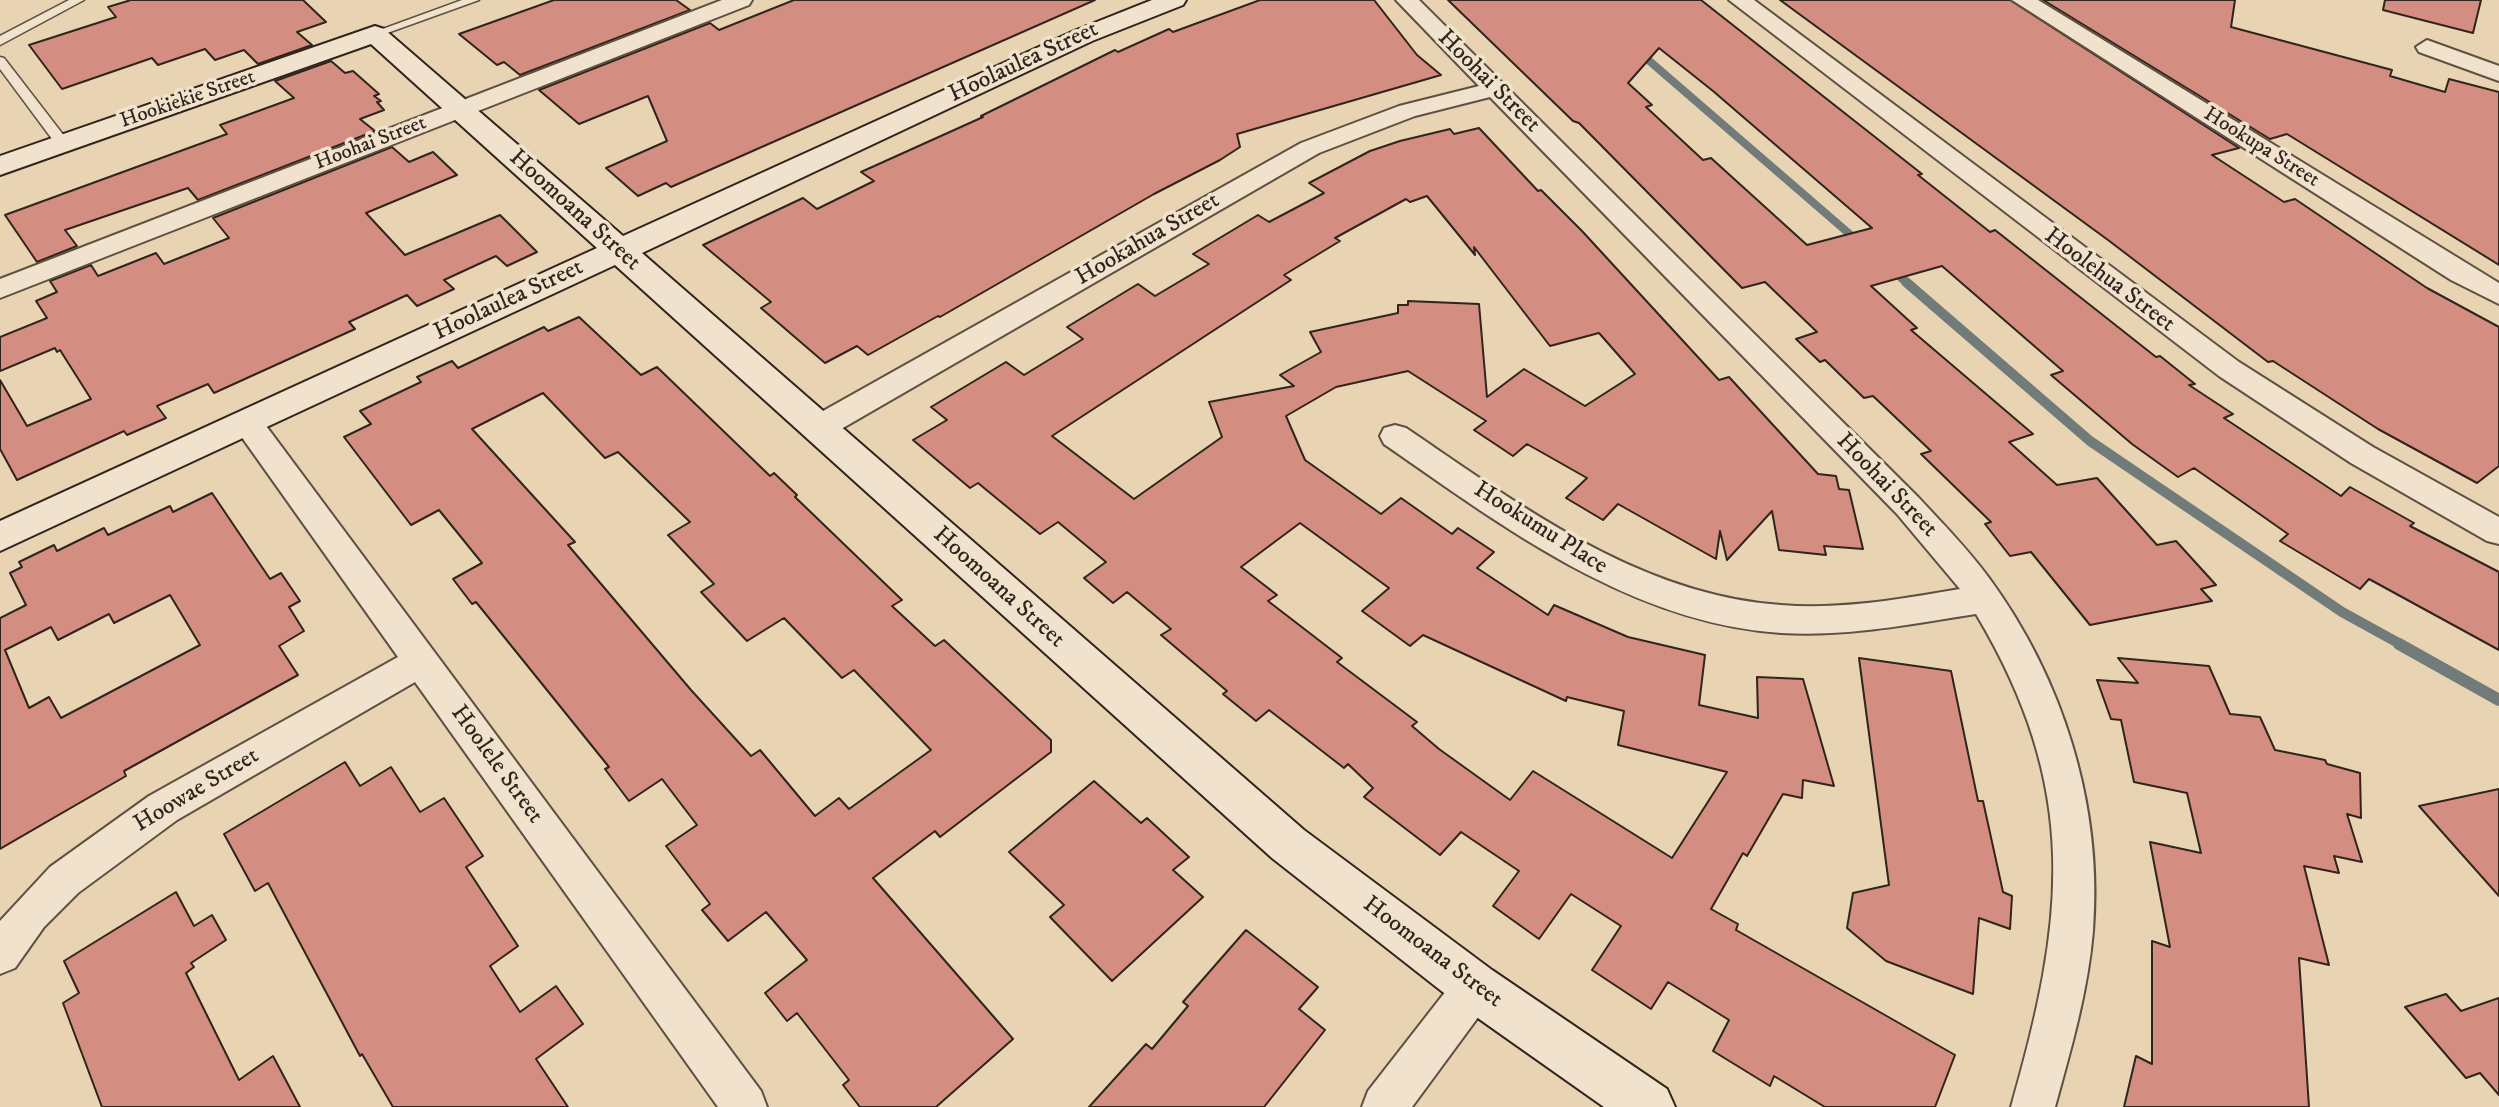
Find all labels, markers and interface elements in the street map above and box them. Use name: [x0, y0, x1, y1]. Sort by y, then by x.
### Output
street label: Hoolaulea Street: [945, 16, 1103, 110]
street label: Hoohai Street: [1430, 24, 1546, 140]
street label: Hookiekie Street: [117, 65, 259, 135]
street label: Hookupa Street: [2198, 102, 2324, 194]
street label: Hoohai Street: [312, 111, 430, 177]
street label: Hoomoana Street: [502, 144, 646, 278]
street label: Hookahua Street: [1071, 187, 1225, 293]
street label: Hoolehua Street: [2038, 222, 2180, 340]
street label: Hoolaulea Street: [430, 254, 588, 348]
street label: Hoohai Street: [1829, 428, 1943, 544]
street label: Hookumu Place: [1468, 476, 1612, 582]
street label: Hoomoana Street: [926, 521, 1070, 655]
street label: Hoolele Street: [443, 700, 549, 830]
street label: Hoowae Street: [129, 742, 265, 840]
street label: Hoomoana Street: [1356, 891, 1508, 1015]

